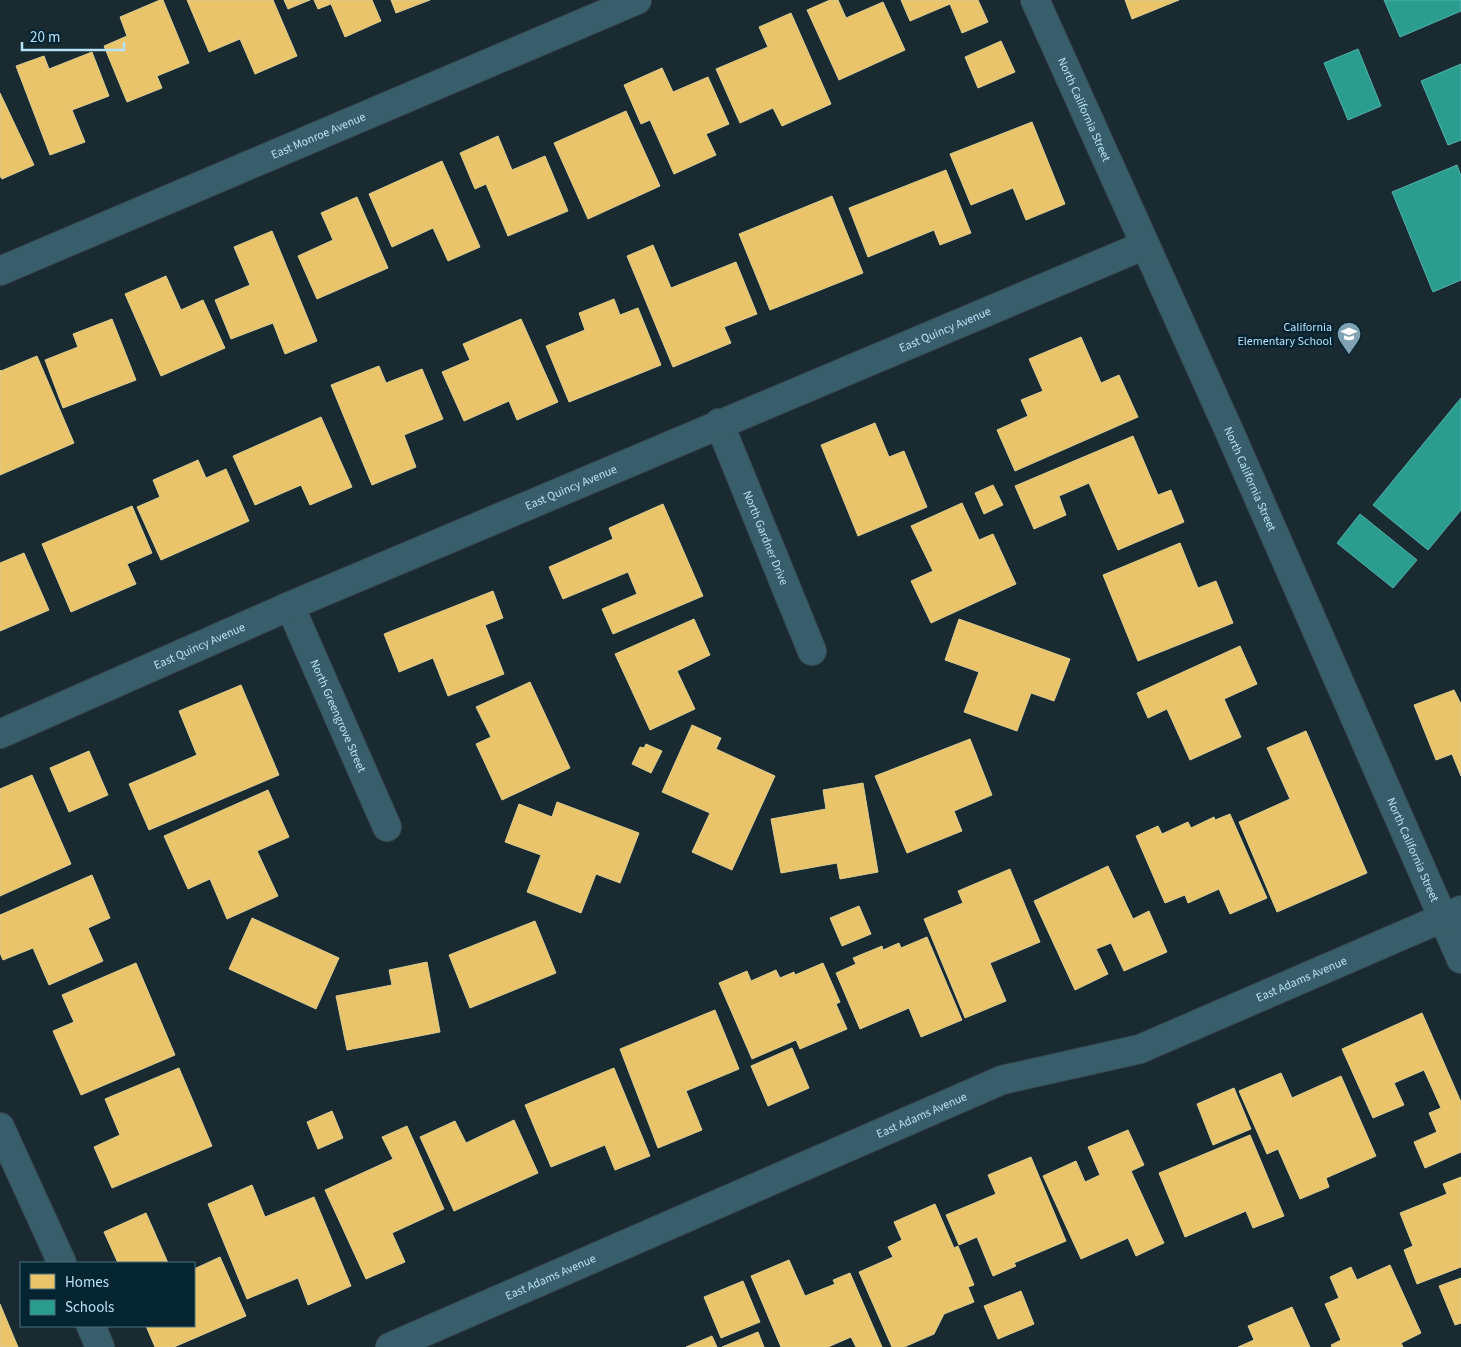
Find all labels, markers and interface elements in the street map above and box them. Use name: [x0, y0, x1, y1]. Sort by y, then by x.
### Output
scale bar: [22, 20, 125, 52]
text: 20 m: [30, 27, 60, 48]
street label: North California Street: [1053, 55, 1115, 164]
street label: East Monroe Avenue: [269, 108, 369, 164]
street label: East Quincy Avenue: [897, 303, 994, 357]
place label: California Elementary School: [1237, 319, 1332, 350]
school or university icon: California Elementary School: [1336, 321, 1362, 355]
street label: North California Street: [1219, 424, 1280, 534]
street label: East Quincy Avenue: [523, 461, 620, 515]
street label: North Gardner Drive: [738, 488, 792, 588]
street label: East Quincy Avenue: [151, 619, 248, 674]
street label: North Greengrove Street: [305, 657, 370, 775]
street label: North California Street: [1382, 795, 1443, 905]
street label: East Adams Avenue: [1254, 952, 1350, 1007]
street label: East Adams Avenue: [874, 1088, 970, 1143]
street label: East Adams Avenue: [503, 1250, 599, 1305]
legend: [20, 1262, 195, 1327]
text: Homes: [65, 1272, 109, 1293]
text: Schools: [65, 1297, 114, 1318]

